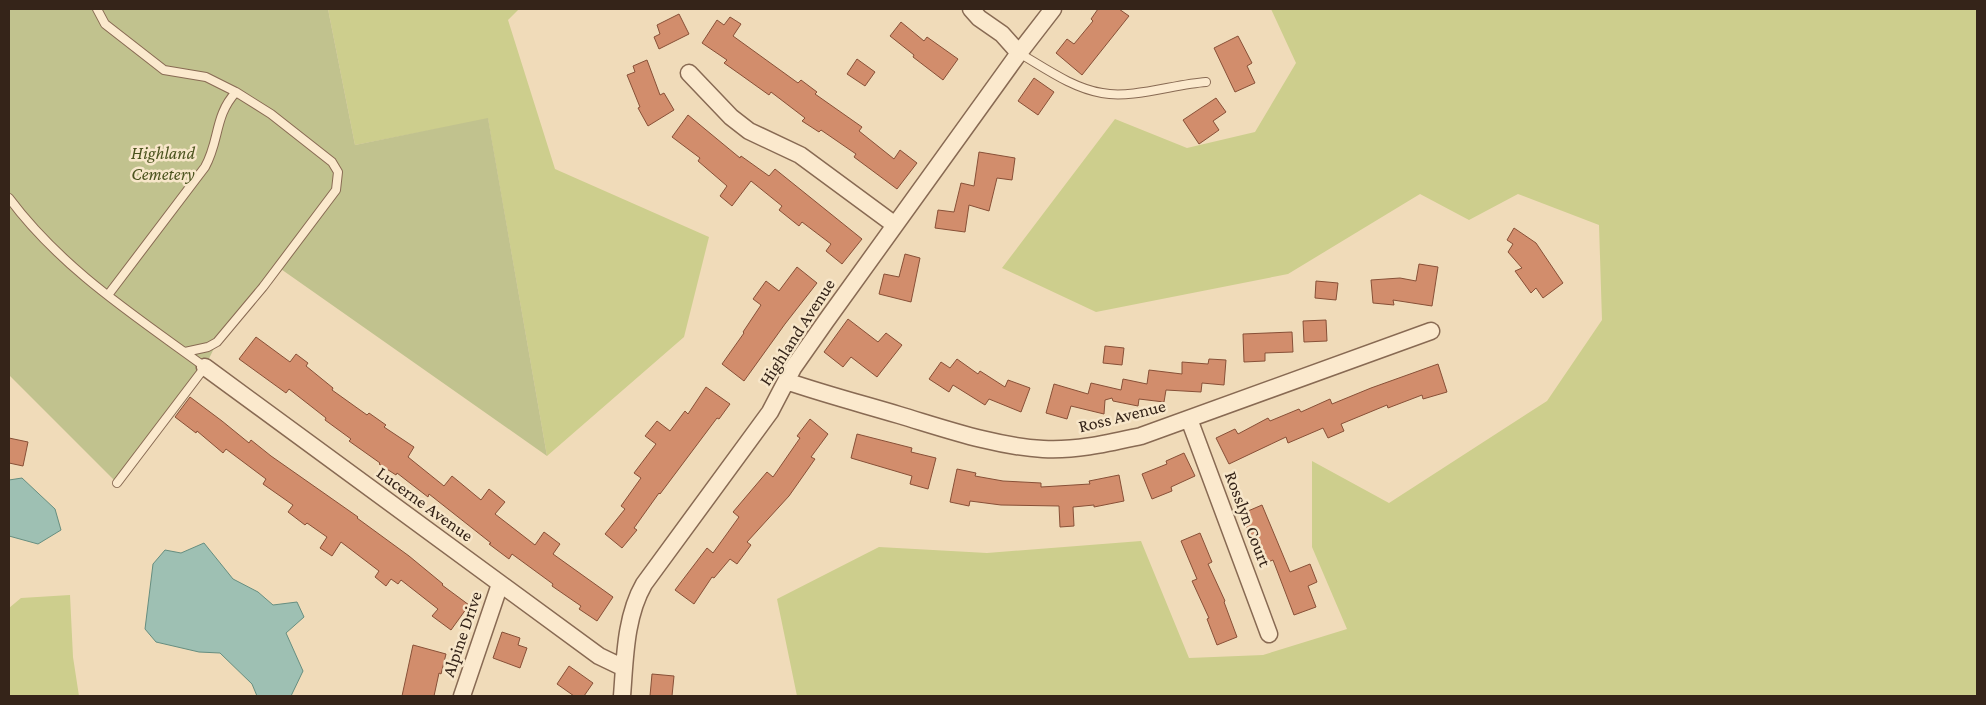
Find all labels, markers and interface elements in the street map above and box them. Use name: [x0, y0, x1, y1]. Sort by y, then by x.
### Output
park label: Highland Cemetery: [131, 143, 195, 184]
street label: Highland Avenue: [755, 275, 839, 389]
street label: Ross Avenue: [1076, 395, 1168, 436]
street label: Lucerne Avenue: [373, 462, 477, 546]
street label: Rosslyn Court: [1221, 469, 1276, 570]
street label: Alpine Drive: [438, 588, 486, 679]

